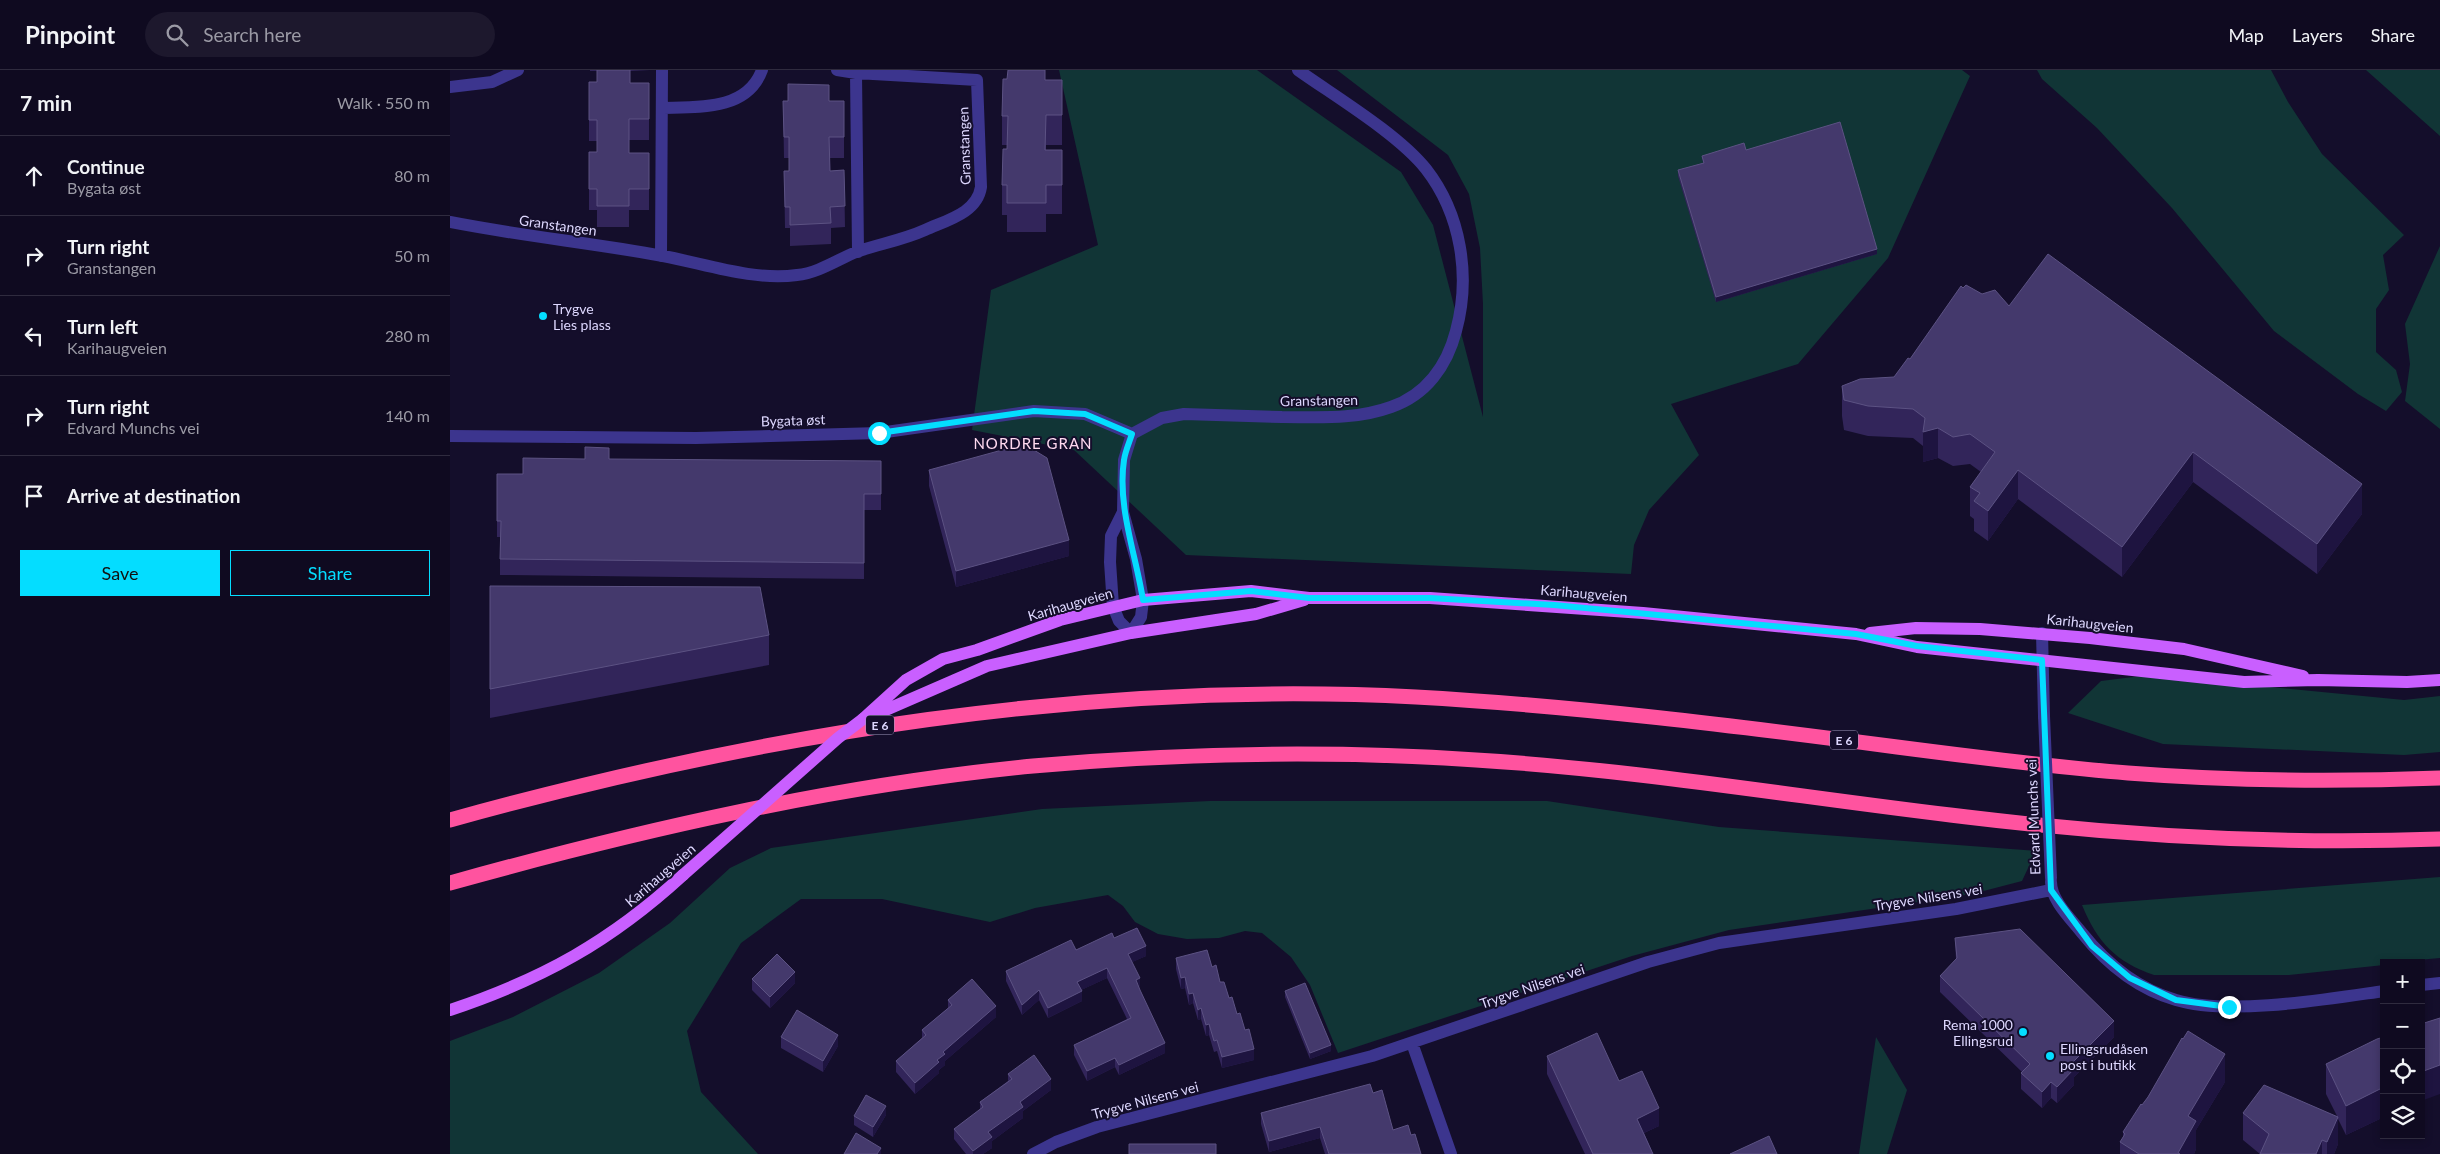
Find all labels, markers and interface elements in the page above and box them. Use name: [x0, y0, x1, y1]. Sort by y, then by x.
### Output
search box: [145, 12, 495, 57]
text: Pinpoint: [25, 20, 115, 49]
icon: search: [163, 21, 191, 49]
text: Search here: [203, 23, 301, 46]
text: Map: [2228, 24, 2264, 46]
text: Layers: [2292, 24, 2343, 46]
text: Share: [2371, 24, 2415, 46]
text: 7 min: [20, 90, 72, 115]
text: Walk · 550 m: [337, 93, 430, 112]
street label: Granstangen: [954, 107, 974, 185]
text: Continue: [67, 155, 145, 178]
icon: ahead: [20, 162, 48, 190]
text: 80 m: [394, 166, 430, 185]
text: Bygata øst: [67, 178, 141, 197]
street label: Granstangen: [518, 211, 598, 239]
text: Turn right: [67, 235, 149, 258]
icon: right: [20, 242, 48, 270]
text: 50 m: [394, 246, 430, 265]
text: Granstangen: [67, 258, 156, 277]
place label: Trygve Lies plass: [553, 300, 611, 333]
marker: Trygve Lies plass: [537, 310, 549, 322]
text: Turn left: [67, 315, 138, 338]
icon: left: [20, 322, 48, 350]
text: 280 m: [385, 326, 430, 345]
text: Karihaugveien: [67, 338, 167, 357]
street label: Granstangen: [1280, 391, 1358, 409]
text: Turn right: [67, 395, 149, 418]
icon: right: [20, 402, 48, 430]
text: 140 m: [385, 406, 430, 425]
street label: Bygata øst: [760, 410, 826, 430]
text: Edvard Munchs vei: [67, 418, 200, 437]
route start: [868, 422, 891, 445]
district label: NORDRE GRAN: [973, 434, 1093, 452]
icon: arrive: [20, 482, 48, 510]
text: Arrive at destination: [67, 484, 240, 507]
button: Save: [20, 550, 220, 596]
button: Share: [230, 550, 430, 596]
street label: Karihaugveien: [1540, 581, 1628, 605]
street label: Karihaugveien: [1026, 584, 1114, 624]
street label: Karihaugveien: [2046, 610, 2134, 636]
road number: E 6: [866, 716, 894, 734]
road number: E 6: [1830, 730, 1858, 750]
street label: Edvard Munchs vei: [2022, 759, 2044, 875]
street label: Karihaugveien: [621, 840, 699, 910]
street label: Trygve Nilsens vei: [1872, 880, 1984, 914]
map controls: [2380, 959, 2425, 1139]
button: +: [2380, 959, 2425, 1004]
street label: Trygve Nilsens vei: [1477, 960, 1587, 1012]
route end: [2218, 996, 2241, 1019]
button: −: [2380, 1004, 2425, 1049]
place label: Rema 1000 Ellingsrud: [1943, 1016, 2013, 1049]
marker: Rema 1000 Ellingsrud: [2017, 1026, 2029, 1038]
place label: Ellingsrudåsen post i butikk: [2060, 1040, 2148, 1073]
button: locate: [2380, 1049, 2425, 1094]
marker: Ellingsrudåsen post i butikk: [2044, 1050, 2056, 1062]
street label: Trygve Nilsens vei: [1090, 1078, 1200, 1122]
button: layers: [2380, 1094, 2425, 1139]

